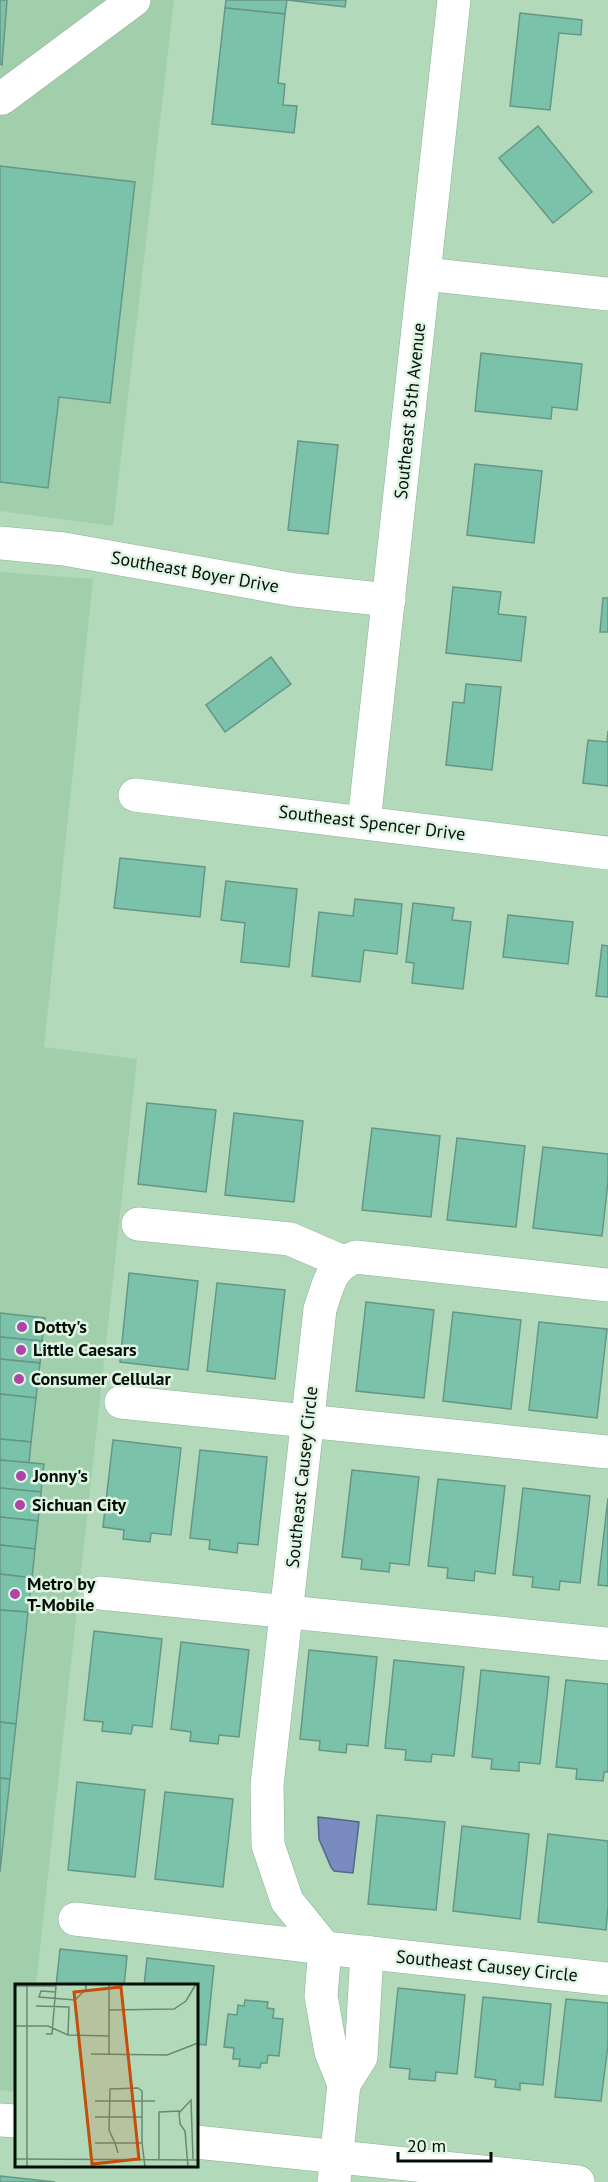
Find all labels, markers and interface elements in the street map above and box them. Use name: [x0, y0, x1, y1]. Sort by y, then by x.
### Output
street label: Southeast 85th Avenue: [389, 322, 430, 500]
street label: Southeast Boyer Drive: [109, 545, 281, 598]
street label: Southeast Spencer Drive: [277, 800, 467, 845]
place label: Dotty's: [34, 1315, 87, 1338]
marker: Dotty's: [15, 1320, 29, 1334]
place label: Little Caesars: [33, 1338, 137, 1361]
marker: Little Caesars: [14, 1343, 28, 1357]
place label: Consumer Cellular: [31, 1367, 171, 1390]
marker: Consumer Cellular: [12, 1372, 26, 1386]
street label: Southeast Causey Circle: [281, 1385, 322, 1569]
place label: Jonny's: [32, 1464, 88, 1487]
marker: Jonny's: [14, 1469, 28, 1483]
place label: Sichuan City: [32, 1493, 126, 1516]
marker: Sichuan City: [13, 1498, 27, 1512]
place label: Metro by T-Mobile: [27, 1572, 96, 1616]
marker: Metro by T-Mobile: [8, 1587, 22, 1601]
street label: Southeast Causey Circle: [395, 1945, 579, 1986]
inset map: [15, 1984, 198, 2167]
scale bar: [398, 2125, 491, 2163]
text: 20 m: [407, 2134, 446, 2157]

